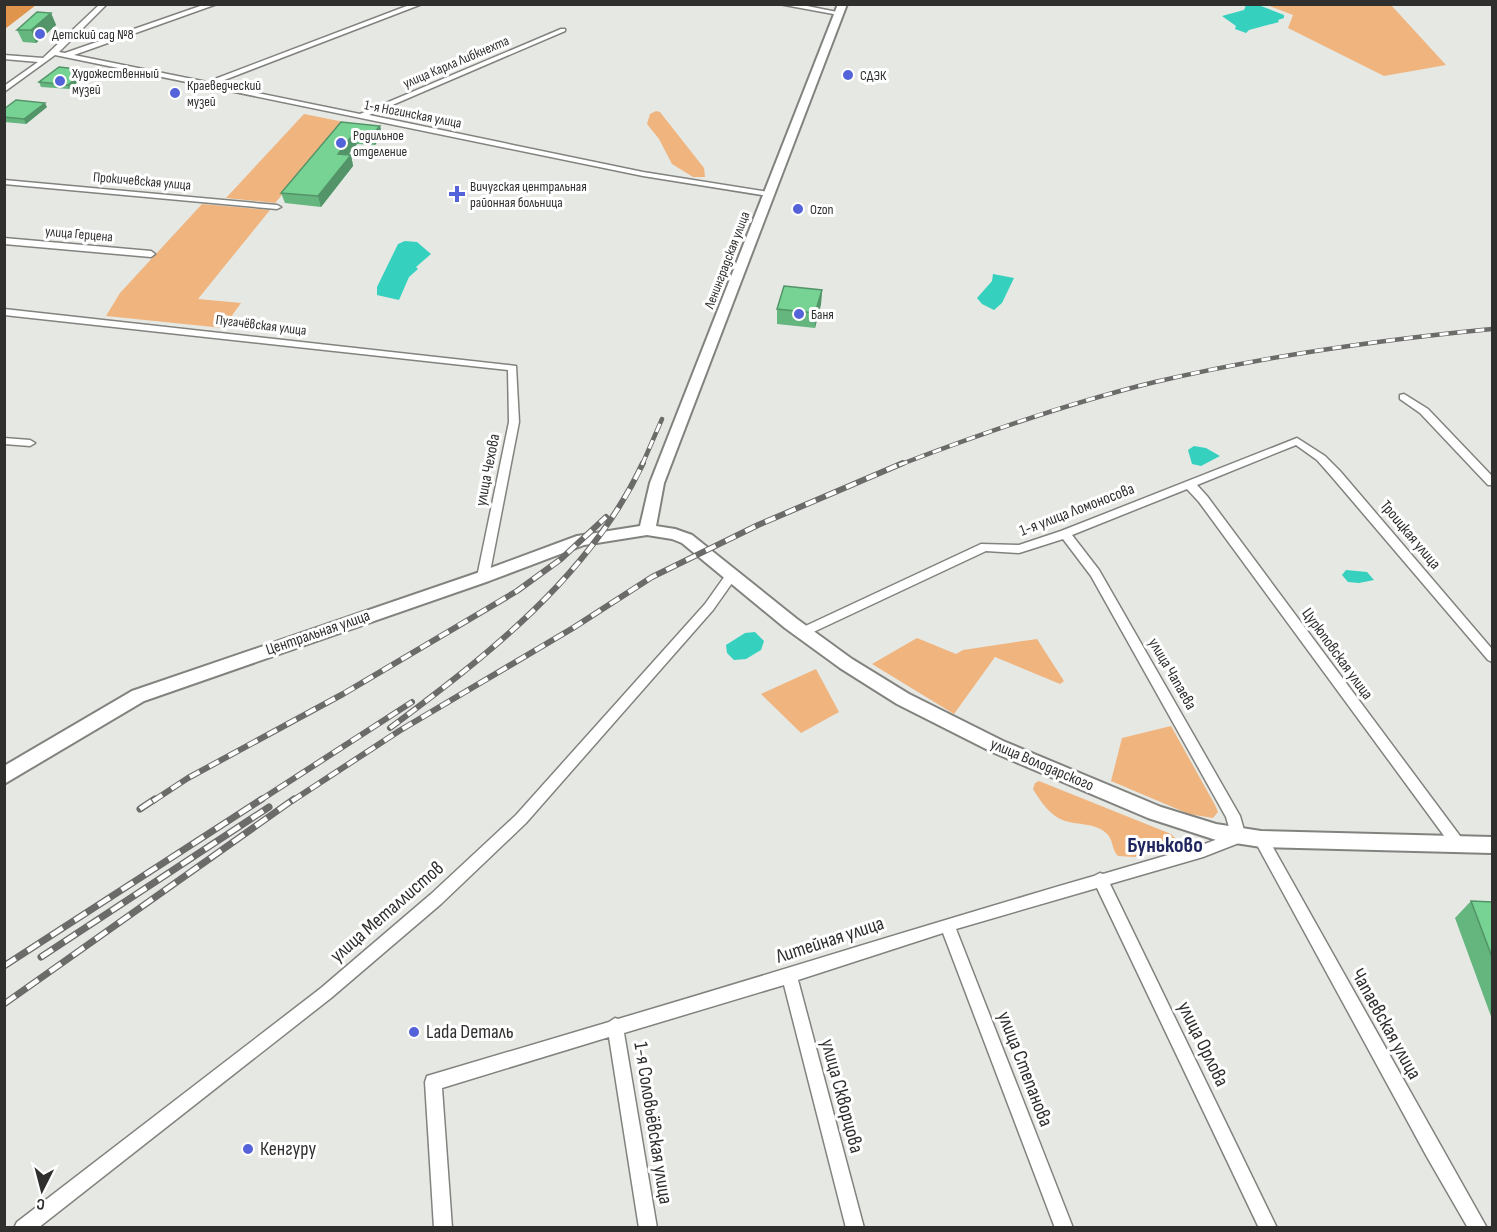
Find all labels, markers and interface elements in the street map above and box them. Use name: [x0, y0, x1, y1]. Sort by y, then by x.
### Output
place label: Детский сад №8: [52, 26, 134, 43]
marker: Детский сад №8: [33, 27, 47, 41]
street label: улица Карла Либкнехта: [400, 32, 512, 92]
place label: Художественный музей: [71, 65, 159, 98]
place label: СДЭК: [860, 67, 887, 84]
marker: СДЭК: [841, 68, 855, 82]
marker: Художественный музей: [53, 74, 67, 88]
place label: Краеведческий музей: [187, 77, 261, 110]
marker: Краеведческий музей: [168, 86, 182, 100]
street label: 1-я Ногинская улица: [363, 96, 463, 132]
place label: Родильное отделение: [353, 127, 407, 160]
marker: Родильное отделение: [334, 136, 348, 150]
street label: Прокичевская улица: [92, 168, 192, 194]
place label: Вичугская центральная районная больница: [470, 178, 587, 211]
marker: Вичугская центральная районная больница: [448, 185, 466, 203]
place label: Ozon: [810, 201, 834, 218]
marker: Ozon: [791, 202, 805, 216]
street label: Ленинградская улица: [700, 209, 753, 312]
street label: улица Герцена: [44, 223, 114, 245]
place label: Баня: [811, 306, 834, 323]
marker: Баня: [792, 307, 806, 321]
street label: Пугачёвская улица: [215, 311, 307, 339]
street label: улица Чехова: [472, 432, 504, 508]
street label: 1-я улица Ломоносова: [1017, 479, 1137, 541]
street label: Троицкая улица: [1376, 497, 1444, 573]
street label: Цурюповская улица: [1297, 604, 1377, 704]
street label: Центральная улица: [263, 606, 373, 660]
street label: улица Чапаева: [1144, 635, 1200, 713]
street label: улица Володарского: [987, 735, 1097, 795]
district label: Буньково: [1127, 832, 1203, 859]
street label: улица Металлистов: [325, 856, 449, 968]
street label: Литейная улица: [772, 911, 887, 969]
street label: Чапаевская улица: [1346, 964, 1426, 1084]
street label: улица Орлова: [1172, 998, 1234, 1090]
street label: улица Степанова: [992, 1008, 1058, 1130]
place label: Lada Dеталь: [426, 1020, 514, 1044]
marker: Lada Dеталь: [407, 1025, 421, 1039]
street label: улица Скворцова: [815, 1036, 869, 1156]
street label: 1-я Соловьёвская улица: [628, 1040, 678, 1206]
place label: Кенгуру: [260, 1137, 316, 1161]
marker: Кенгуру: [241, 1142, 255, 1156]
north arrow: [12, 1160, 72, 1220]
text: С: [36, 1194, 46, 1213]

